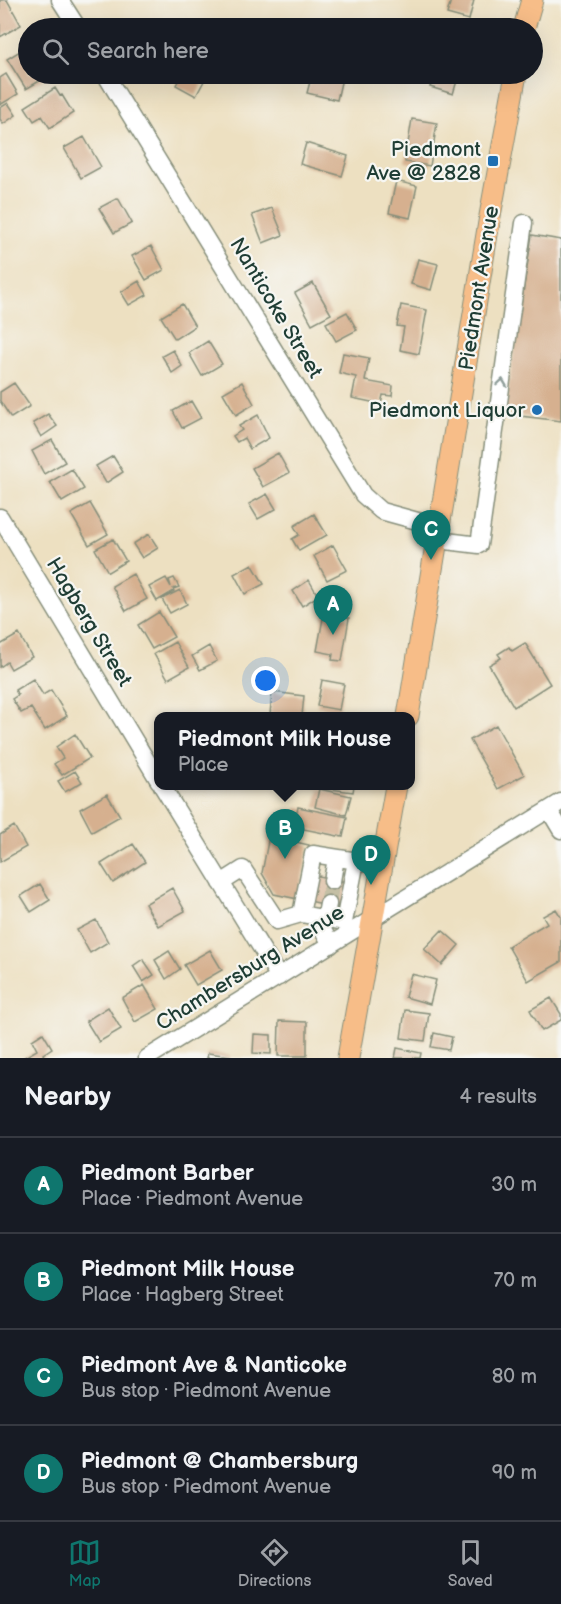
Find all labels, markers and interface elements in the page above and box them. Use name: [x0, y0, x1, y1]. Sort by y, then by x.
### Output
search box: [18, 18, 543, 84]
icon: search: [39, 35, 72, 68]
text: Search here: [87, 38, 209, 65]
place label: Piedmont Ave @ 2828: [366, 137, 482, 186]
marker: Piedmont Ave @ 2828: [486, 154, 500, 168]
street label: Piedmont Avenue: [454, 204, 504, 372]
street label: Nanticoke Street: [224, 233, 328, 383]
one-way arrow: [495, 378, 507, 387]
place label: Piedmont Liquor: [369, 398, 525, 423]
marker: Piedmont Liquor: [530, 403, 544, 417]
pin: C: [412, 510, 450, 560]
street label: Hagberg Street: [41, 553, 138, 691]
pin: A: [314, 586, 352, 635]
your location: [251, 666, 280, 695]
popup: [154, 712, 415, 790]
text: Piedmont Milk House: [178, 726, 391, 753]
text: Place: [178, 753, 228, 777]
pin: B: [266, 810, 304, 859]
pin: D: [352, 836, 391, 885]
street label: Chambersburg Avenue: [151, 900, 349, 1036]
text: Nearby: [24, 1082, 111, 1113]
text: 4 results: [459, 1085, 537, 1109]
text: Piedmont Barber: [81, 1160, 254, 1187]
text: A: [37, 1173, 50, 1197]
text: 30 m: [491, 1173, 537, 1197]
text: Place · Piedmont Avenue: [81, 1187, 303, 1211]
text: Piedmont Milk House: [81, 1256, 295, 1283]
text: B: [36, 1269, 51, 1293]
text: 70 m: [493, 1269, 537, 1293]
text: Place · Hagberg Street: [81, 1283, 284, 1307]
text: Piedmont Ave & Nanticoke: [81, 1352, 347, 1379]
text: C: [36, 1365, 51, 1389]
text: 80 m: [492, 1365, 537, 1389]
text: Bus stop · Piedmont Avenue: [81, 1379, 331, 1403]
text: Piedmont @ Chambersburg: [81, 1448, 358, 1475]
text: D: [37, 1461, 50, 1485]
text: 90 m: [492, 1461, 537, 1485]
text: Bus stop · Piedmont Avenue: [81, 1475, 331, 1499]
tab: Map: [68, 1536, 101, 1591]
tab: Directions: [238, 1536, 311, 1591]
tab: Saved: [448, 1536, 493, 1591]

